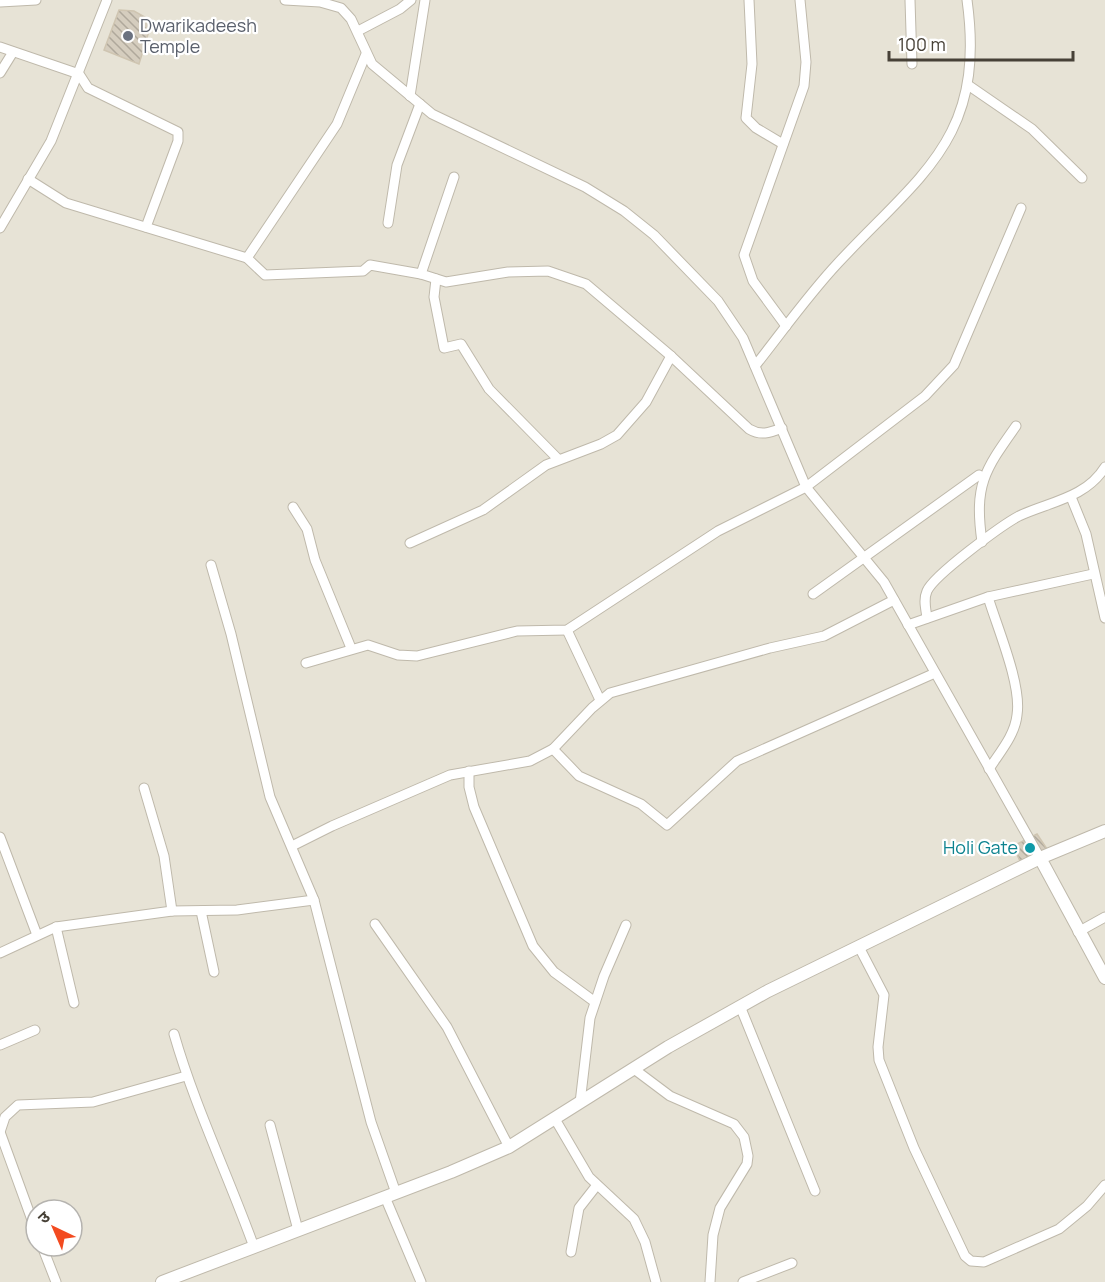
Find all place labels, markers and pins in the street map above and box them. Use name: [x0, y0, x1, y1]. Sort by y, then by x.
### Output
place label: Dwarikadeesh Temple: [140, 13, 257, 58]
marker: Dwarikadeesh Temple: [121, 29, 135, 43]
place label: Holi Gate: [943, 835, 1018, 859]
marker: Holi Gate: [1023, 841, 1037, 855]

